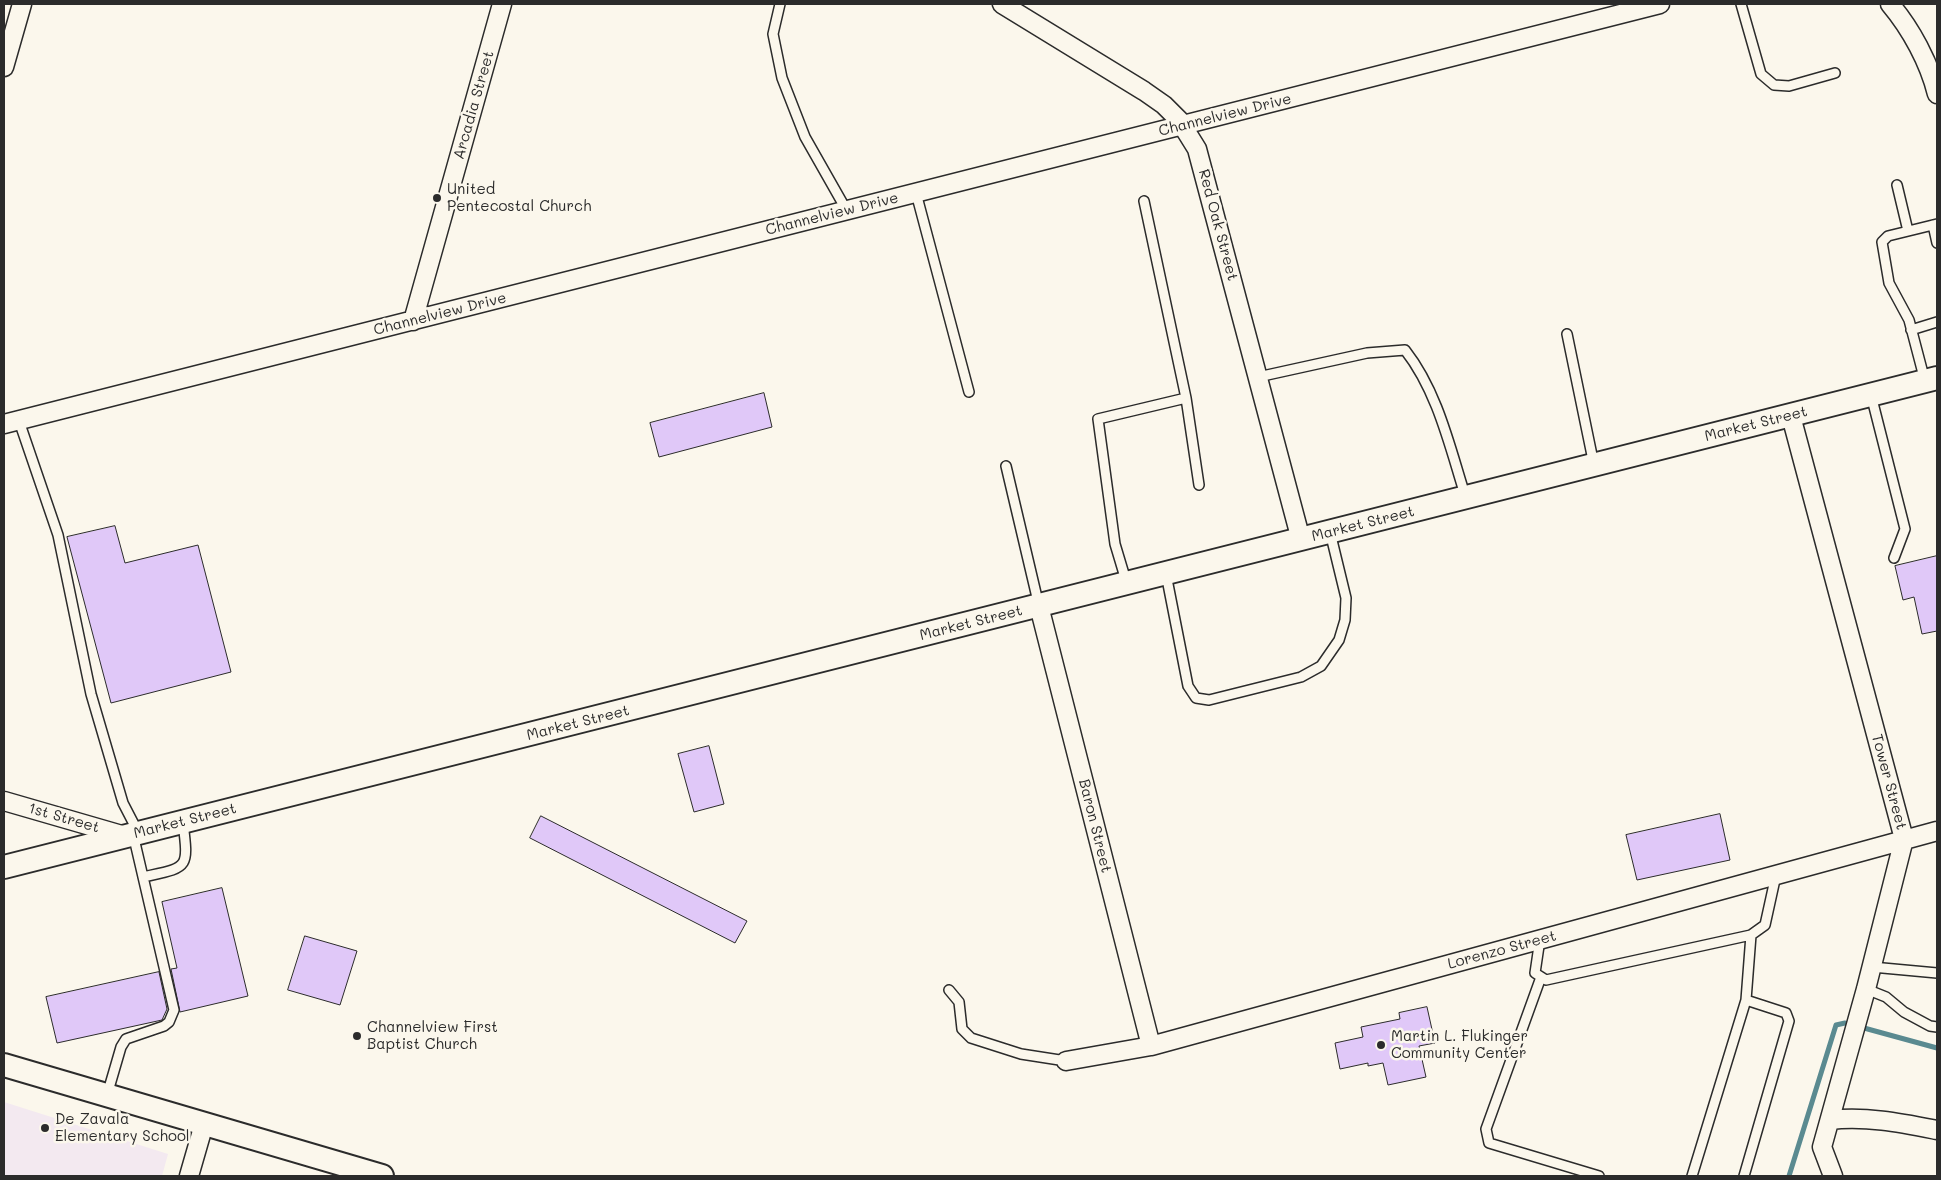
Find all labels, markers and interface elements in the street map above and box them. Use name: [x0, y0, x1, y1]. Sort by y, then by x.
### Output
street label: Arcadia Street: [450, 49, 498, 161]
street label: Channelview Drive: [1157, 90, 1293, 140]
street label: Red Oak Street: [1194, 167, 1242, 283]
place label: United Pentecostal Church: [447, 180, 591, 215]
street label: Channelview Drive: [764, 189, 900, 239]
marker: United Pentecostal Church: [431, 192, 443, 204]
street label: Channelview Drive: [372, 289, 508, 339]
street label: Market Street: [1703, 403, 1809, 445]
street label: Market Street: [1310, 503, 1416, 545]
street label: Market Street: [918, 602, 1024, 644]
street label: Market Street: [525, 702, 631, 744]
street label: Tower Street: [1868, 732, 1910, 832]
street label: Baron Street: [1075, 777, 1115, 875]
street label: 1st Street: [26, 799, 102, 837]
street label: Market Street: [132, 800, 238, 842]
street label: Lorenzo Street: [1446, 927, 1558, 973]
place label: Channelview First Baptist Church: [367, 1018, 498, 1053]
place label: Martin L. Flukinger Community Center: [1391, 1027, 1528, 1062]
marker: Channelview First Baptist Church: [351, 1030, 363, 1042]
marker: Martin L. Flukinger Community Center: [1375, 1039, 1387, 1051]
place label: De Zavala Elementary School: [55, 1110, 190, 1145]
marker: De Zavala Elementary School: [39, 1122, 51, 1134]

